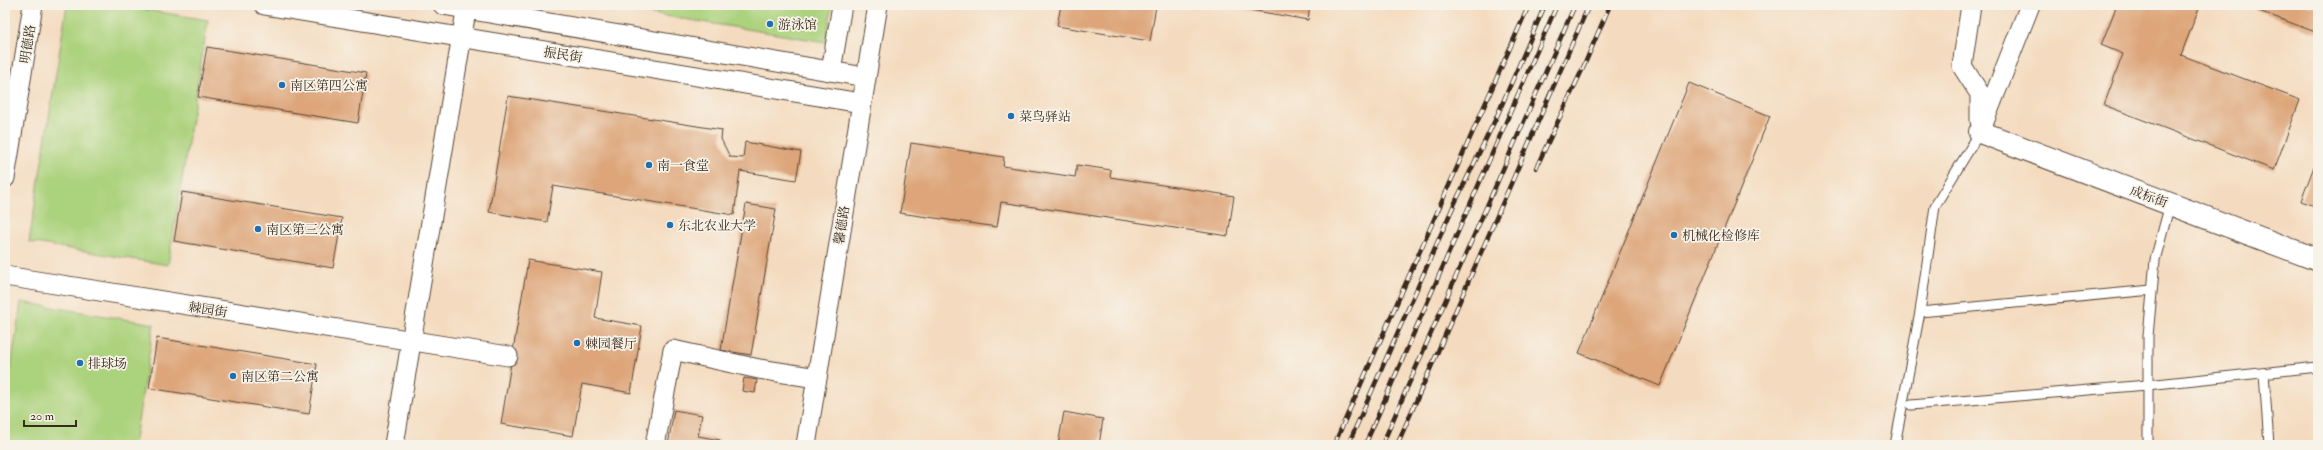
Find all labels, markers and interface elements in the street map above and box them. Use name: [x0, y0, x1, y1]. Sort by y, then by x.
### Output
place label: 游泳馆: [778, 17, 817, 33]
marker: 游泳馆: [765, 19, 775, 29]
street label: 明德路: [17, 24, 39, 65]
street label: 振民街: [542, 44, 583, 66]
place label: 南区第四公寓: [290, 78, 368, 94]
marker: 南区第四公寓: [277, 80, 287, 90]
place label: 菜鸟驿站: [1019, 109, 1071, 125]
marker: 菜鸟驿站: [1006, 111, 1016, 121]
place label: 南一食堂: [657, 158, 709, 174]
marker: 南一食堂: [644, 160, 654, 170]
street label: 成标街: [2128, 183, 2170, 211]
street label: 馨德路: [831, 205, 853, 246]
place label: 东北农业大学: [678, 218, 756, 234]
marker: 东北农业大学: [665, 220, 675, 230]
place label: 南区第三公寓: [266, 222, 344, 238]
marker: 南区第三公寓: [253, 224, 263, 234]
place label: 机械化检修库: [1682, 228, 1760, 244]
marker: 机械化检修库: [1669, 230, 1679, 240]
street label: 棘园街: [187, 299, 228, 321]
place label: 棘园餐厅: [585, 336, 637, 352]
marker: 棘园餐厅: [572, 338, 582, 348]
place label: 排球场: [88, 356, 127, 372]
marker: 排球场: [75, 358, 85, 368]
place label: 南区第二公寓: [241, 369, 319, 385]
marker: 南区第二公寓: [228, 371, 238, 381]
scale bar: [24, 402, 76, 428]
text: 20 m: [30, 409, 55, 424]

